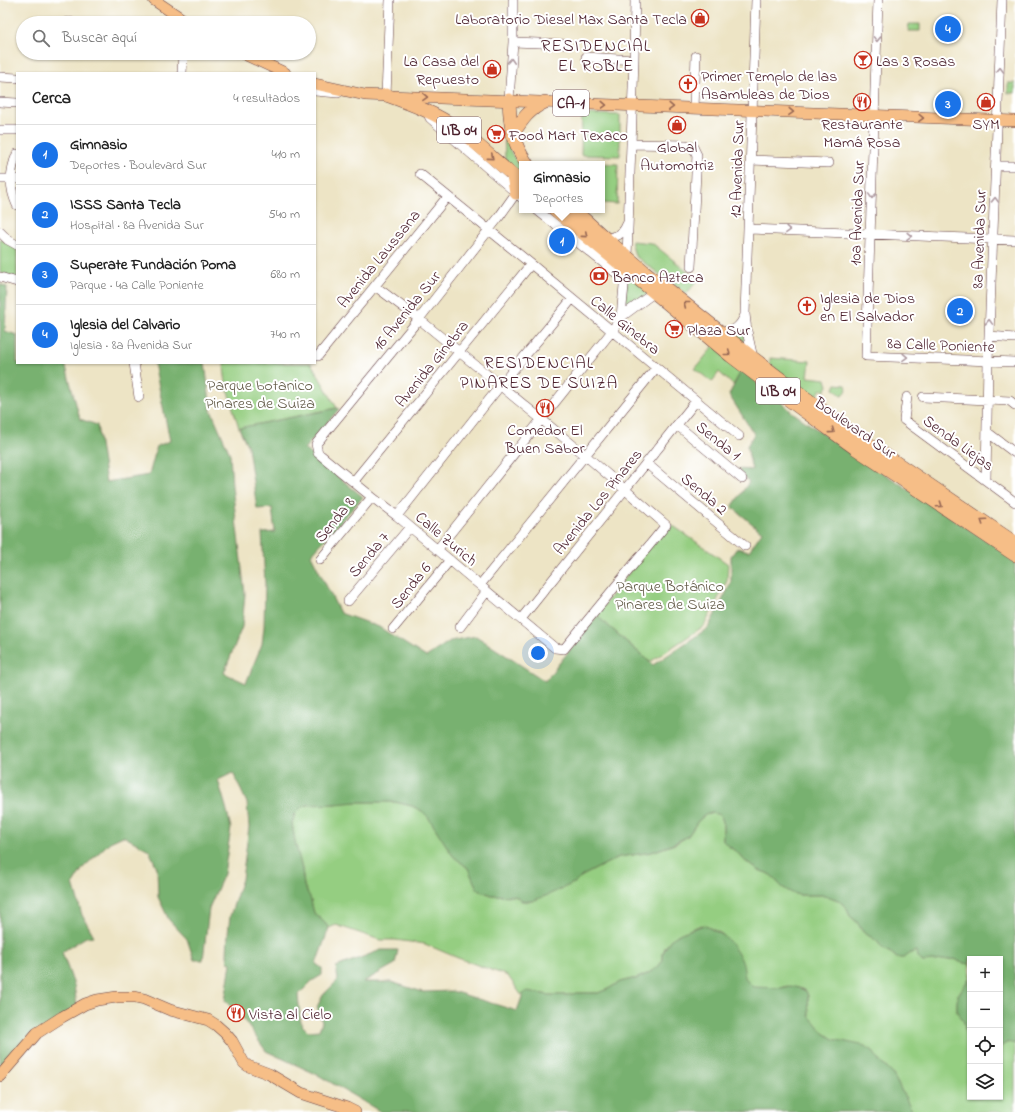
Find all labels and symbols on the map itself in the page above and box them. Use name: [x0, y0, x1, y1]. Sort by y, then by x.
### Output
place label: Laboratorio Diesel Max Santa Tecla: [455, 8, 687, 32]
shop icon: Laboratorio Diesel Max Santa Tecla: [690, 8, 710, 28]
pin: 4: [935, 14, 961, 44]
district label: RESIDENCIAL EL ROBLE: [541, 34, 651, 79]
one-way arrow: [873, 36, 881, 42]
place label: La Casa del Repuesto: [403, 50, 479, 92]
bar icon: Las 3 Rosas: [853, 50, 873, 70]
place label: Las 3 Rosas: [876, 50, 955, 74]
one-way arrow: [507, 58, 516, 64]
shop icon: La Casa del Repuesto: [482, 59, 502, 79]
place label: Primer Templo de las Asambleas de Dios: [701, 65, 837, 107]
one-way arrow: [995, 67, 1004, 73]
church icon: Primer Templo de las Asambleas de Dios: [678, 74, 698, 94]
pin: 3: [935, 89, 961, 119]
road number: CA-1: [553, 90, 589, 116]
one-way arrow: [422, 92, 428, 101]
restaurant icon: Restaurante Mamá Rosa: [852, 92, 872, 112]
shop icon: SYM: [976, 92, 996, 112]
one-way arrow: [601, 100, 607, 109]
one-way arrow: [668, 103, 674, 111]
one-way arrow: [788, 108, 794, 116]
place label: Restaurante Mamá Rosa: [821, 113, 903, 155]
place label: SYM: [972, 113, 1000, 137]
one-way arrow: [918, 114, 924, 122]
shop icon: Global Automotriz: [667, 115, 687, 135]
road number: LIB 04: [437, 117, 481, 143]
street label: 12 Avenida Sur: [724, 120, 752, 218]
supermarket icon: Food Mart Texaco: [486, 124, 506, 144]
place label: Food Mart Texaco: [508, 124, 628, 148]
place label: Global Automotriz: [640, 136, 714, 178]
one-way arrow: [486, 152, 494, 159]
street label: 10a Avenida Sur: [844, 160, 872, 266]
street label: 8a Avenida Sur: [966, 189, 994, 289]
one-way arrow: [868, 193, 876, 199]
one-way arrow: [990, 197, 999, 203]
street label: Avenida Laussana: [332, 205, 427, 314]
pin: 1: [549, 226, 575, 256]
one-way arrow: [785, 226, 791, 235]
one-way arrow: [580, 230, 588, 237]
one-way arrow: [906, 231, 912, 240]
street label: 16 Avenida Sur: [368, 266, 447, 356]
bank icon: Banco Azteca: [589, 266, 609, 286]
place label: Banco Azteca: [611, 266, 704, 290]
place label: Iglesia de Dios en El Salvador: [820, 287, 915, 329]
street label: Calle Ginebra: [585, 290, 665, 361]
church icon: Iglesia de Dios en El Salvador: [797, 296, 817, 316]
pin: 2: [947, 296, 973, 326]
one-way arrow: [684, 301, 691, 308]
street label: Avenida Ginebra: [390, 315, 475, 413]
supermarket icon: Plaza Sur: [664, 319, 684, 339]
place label: Plaza Sur: [687, 319, 750, 343]
one-way arrow: [985, 319, 994, 325]
street label: 8a Calle Poniente: [887, 332, 996, 360]
one-way arrow: [724, 349, 731, 356]
district label: RESIDENCIAL PINARES DE SUIZA: [460, 351, 618, 396]
one-way arrow: [902, 353, 908, 362]
park label: Parque botanico Pinares de Suiza: [205, 374, 315, 416]
road number: LIB 04: [756, 378, 800, 404]
street label: Boulevard Sur: [808, 391, 901, 466]
restaurant icon: Comedor El Buen Sabor: [535, 398, 555, 418]
street label: Senda Liejas: [917, 410, 998, 478]
street label: Senda 1: [690, 416, 746, 467]
place label: Comedor El Buen Sabor: [504, 419, 585, 461]
one-way arrow: [828, 426, 835, 433]
street label: Avenida Los Pinares: [548, 444, 649, 561]
street label: Senda 2: [675, 468, 732, 521]
street label: Senda 8: [310, 492, 362, 548]
one-way arrow: [936, 500, 943, 507]
street label: Calle Zurich: [409, 506, 482, 573]
one-way arrow: [980, 519, 987, 526]
street label: Senda 7: [343, 527, 396, 584]
street label: Senda 6: [385, 558, 438, 615]
park label: Parque Botánico Pinares de Suiza: [615, 575, 725, 617]
your location: [528, 643, 548, 663]
restaurant icon: Vista al Cielo: [226, 1003, 246, 1023]
place label: Vista al Cielo: [248, 1003, 332, 1027]

